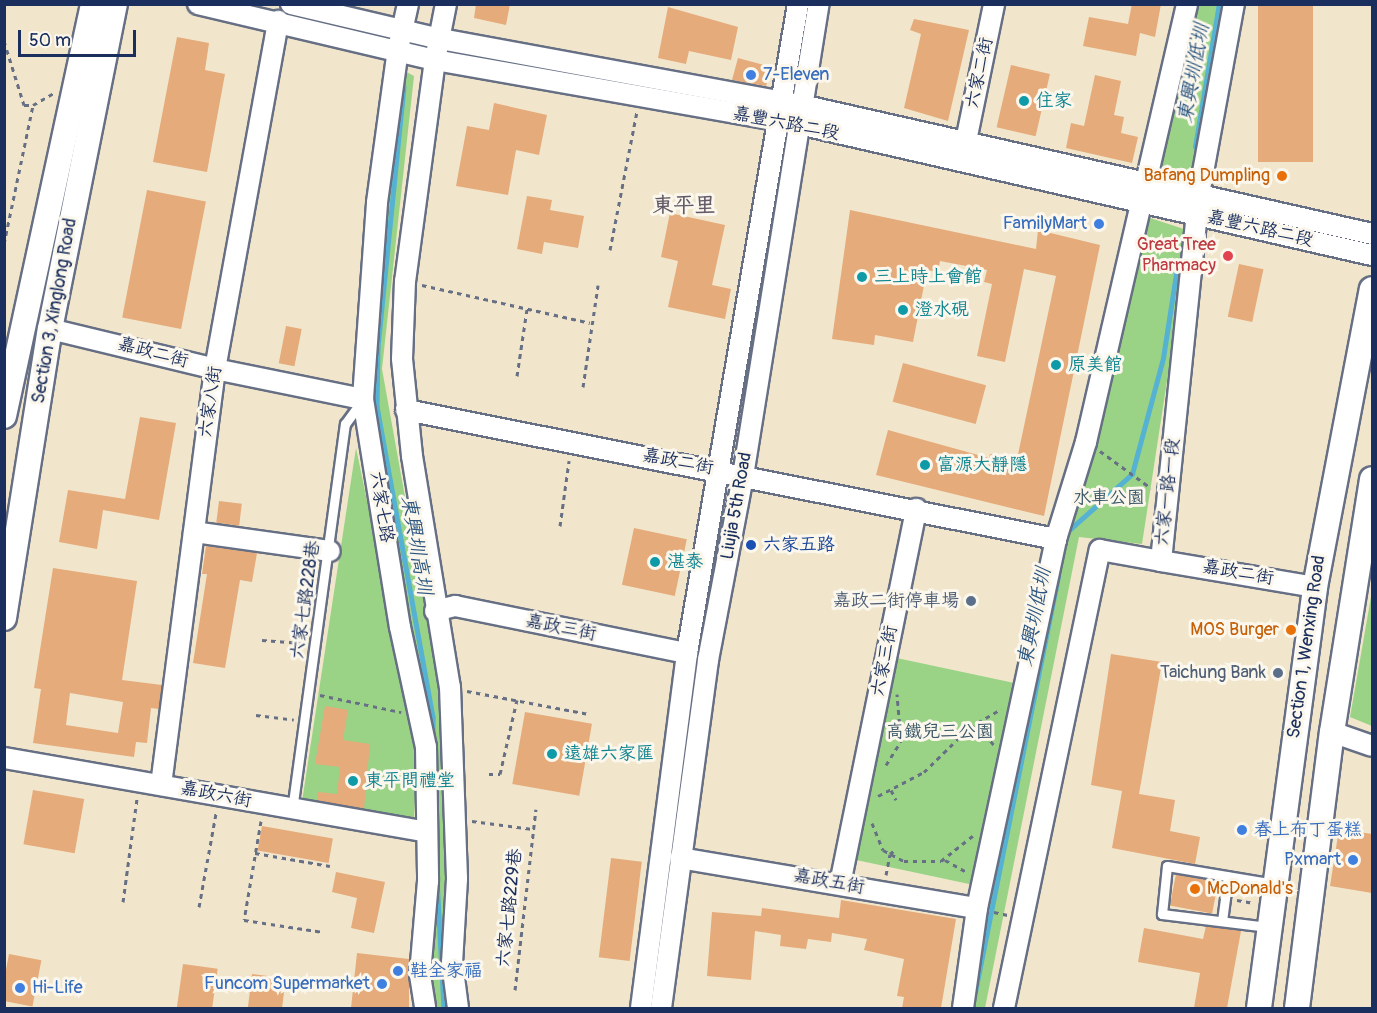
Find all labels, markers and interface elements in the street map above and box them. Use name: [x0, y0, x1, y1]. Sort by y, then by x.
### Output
scale bar: [21, 18, 140, 56]
water label: 東興圳低圳: [1172, 22, 1214, 124]
text: 50 m: [29, 29, 71, 52]
street label: 六家二街: [962, 36, 998, 110]
place label: 7-Eleven: [763, 64, 830, 86]
marker: 7-Eleven: [744, 68, 758, 82]
place label: 住家: [1036, 90, 1072, 112]
marker: 住家: [1017, 94, 1031, 108]
street label: 嘉豐六路二段: [731, 103, 841, 145]
place label: Bafang Dumpling: [1143, 165, 1270, 187]
marker: Bafang Dumpling: [1275, 169, 1289, 183]
district label: 東平里: [653, 193, 715, 219]
street label: 嘉豐六路二段: [1205, 206, 1315, 252]
place label: FamilyMart: [1003, 213, 1087, 235]
street label: Section 3, Xinglong Road: [28, 217, 82, 405]
marker: FamilyMart: [1092, 217, 1106, 231]
place label: Great Tree Pharmacy: [1137, 235, 1216, 278]
marker: Great Tree Pharmacy: [1221, 249, 1235, 263]
place label: 三上時上會館: [874, 266, 982, 288]
marker: 三上時上會館: [855, 270, 869, 284]
place label: 澄水硯: [915, 299, 969, 321]
marker: 澄水硯: [896, 303, 910, 317]
street label: 嘉政二街: [115, 333, 191, 373]
place label: 原美館: [1068, 354, 1122, 376]
marker: 原美館: [1049, 358, 1063, 372]
street label: 六家八街: [195, 365, 227, 439]
street label: 六家一路一段: [1152, 437, 1184, 547]
street label: 嘉政二街: [641, 445, 715, 479]
street label: Liujia 5th Road: [717, 451, 757, 561]
place label: 富源大靜隱: [937, 454, 1027, 476]
marker: 富源大靜隱: [918, 458, 932, 472]
street label: 六家七路: [365, 470, 397, 544]
park label: 水車公園: [1073, 487, 1145, 509]
water label: 東興圳高圳: [396, 494, 438, 596]
place label: 六家五路: [763, 534, 835, 556]
marker: 六家五路: [744, 538, 758, 552]
street label: 六家七路228巷: [287, 539, 325, 661]
place label: 湛泰: [667, 551, 703, 573]
street label: Section 1, Wenxing Road: [1283, 554, 1331, 740]
marker: 湛泰: [648, 555, 662, 569]
street label: 嘉政二街: [1201, 556, 1275, 590]
water label: 東興圳低圳: [1013, 566, 1055, 668]
place label: 嘉政二街停車場: [833, 590, 959, 612]
marker: 嘉政二街停車場: [964, 594, 978, 608]
street label: 嘉政三街: [524, 611, 598, 645]
place label: MOS Burger: [1190, 619, 1279, 641]
marker: MOS Burger: [1284, 623, 1298, 637]
street label: 六家三街: [868, 624, 902, 698]
place label: Taichung Bank: [1160, 662, 1266, 684]
marker: Taichung Bank: [1271, 666, 1285, 680]
park label: 高鐵兒三公園: [886, 721, 994, 743]
place label: 遠雄六家匯: [564, 743, 654, 765]
marker: 遠雄六家匯: [545, 747, 559, 761]
place label: 東平問禮堂: [365, 770, 455, 792]
marker: 東平問禮堂: [346, 774, 360, 788]
street label: 嘉政六街: [179, 778, 253, 812]
place label: 春上布丁蛋糕: [1254, 819, 1362, 841]
marker: 春上布丁蛋糕: [1235, 823, 1249, 837]
street label: 六家七路229巷: [493, 848, 527, 968]
place label: Pxmart: [1284, 849, 1341, 871]
marker: Pxmart: [1346, 853, 1360, 867]
street label: 嘉政五街: [792, 865, 866, 899]
place label: McDonald's: [1207, 878, 1293, 900]
marker: McDonald's: [1188, 882, 1202, 896]
place label: 鞋全家福: [410, 960, 482, 982]
marker: 鞋全家福: [391, 964, 405, 978]
place label: Funcom Supermarket: [204, 973, 370, 995]
place label: Hi-Life: [32, 977, 83, 999]
marker: Funcom Supermarket: [375, 977, 389, 991]
marker: Hi-Life: [13, 981, 27, 995]

